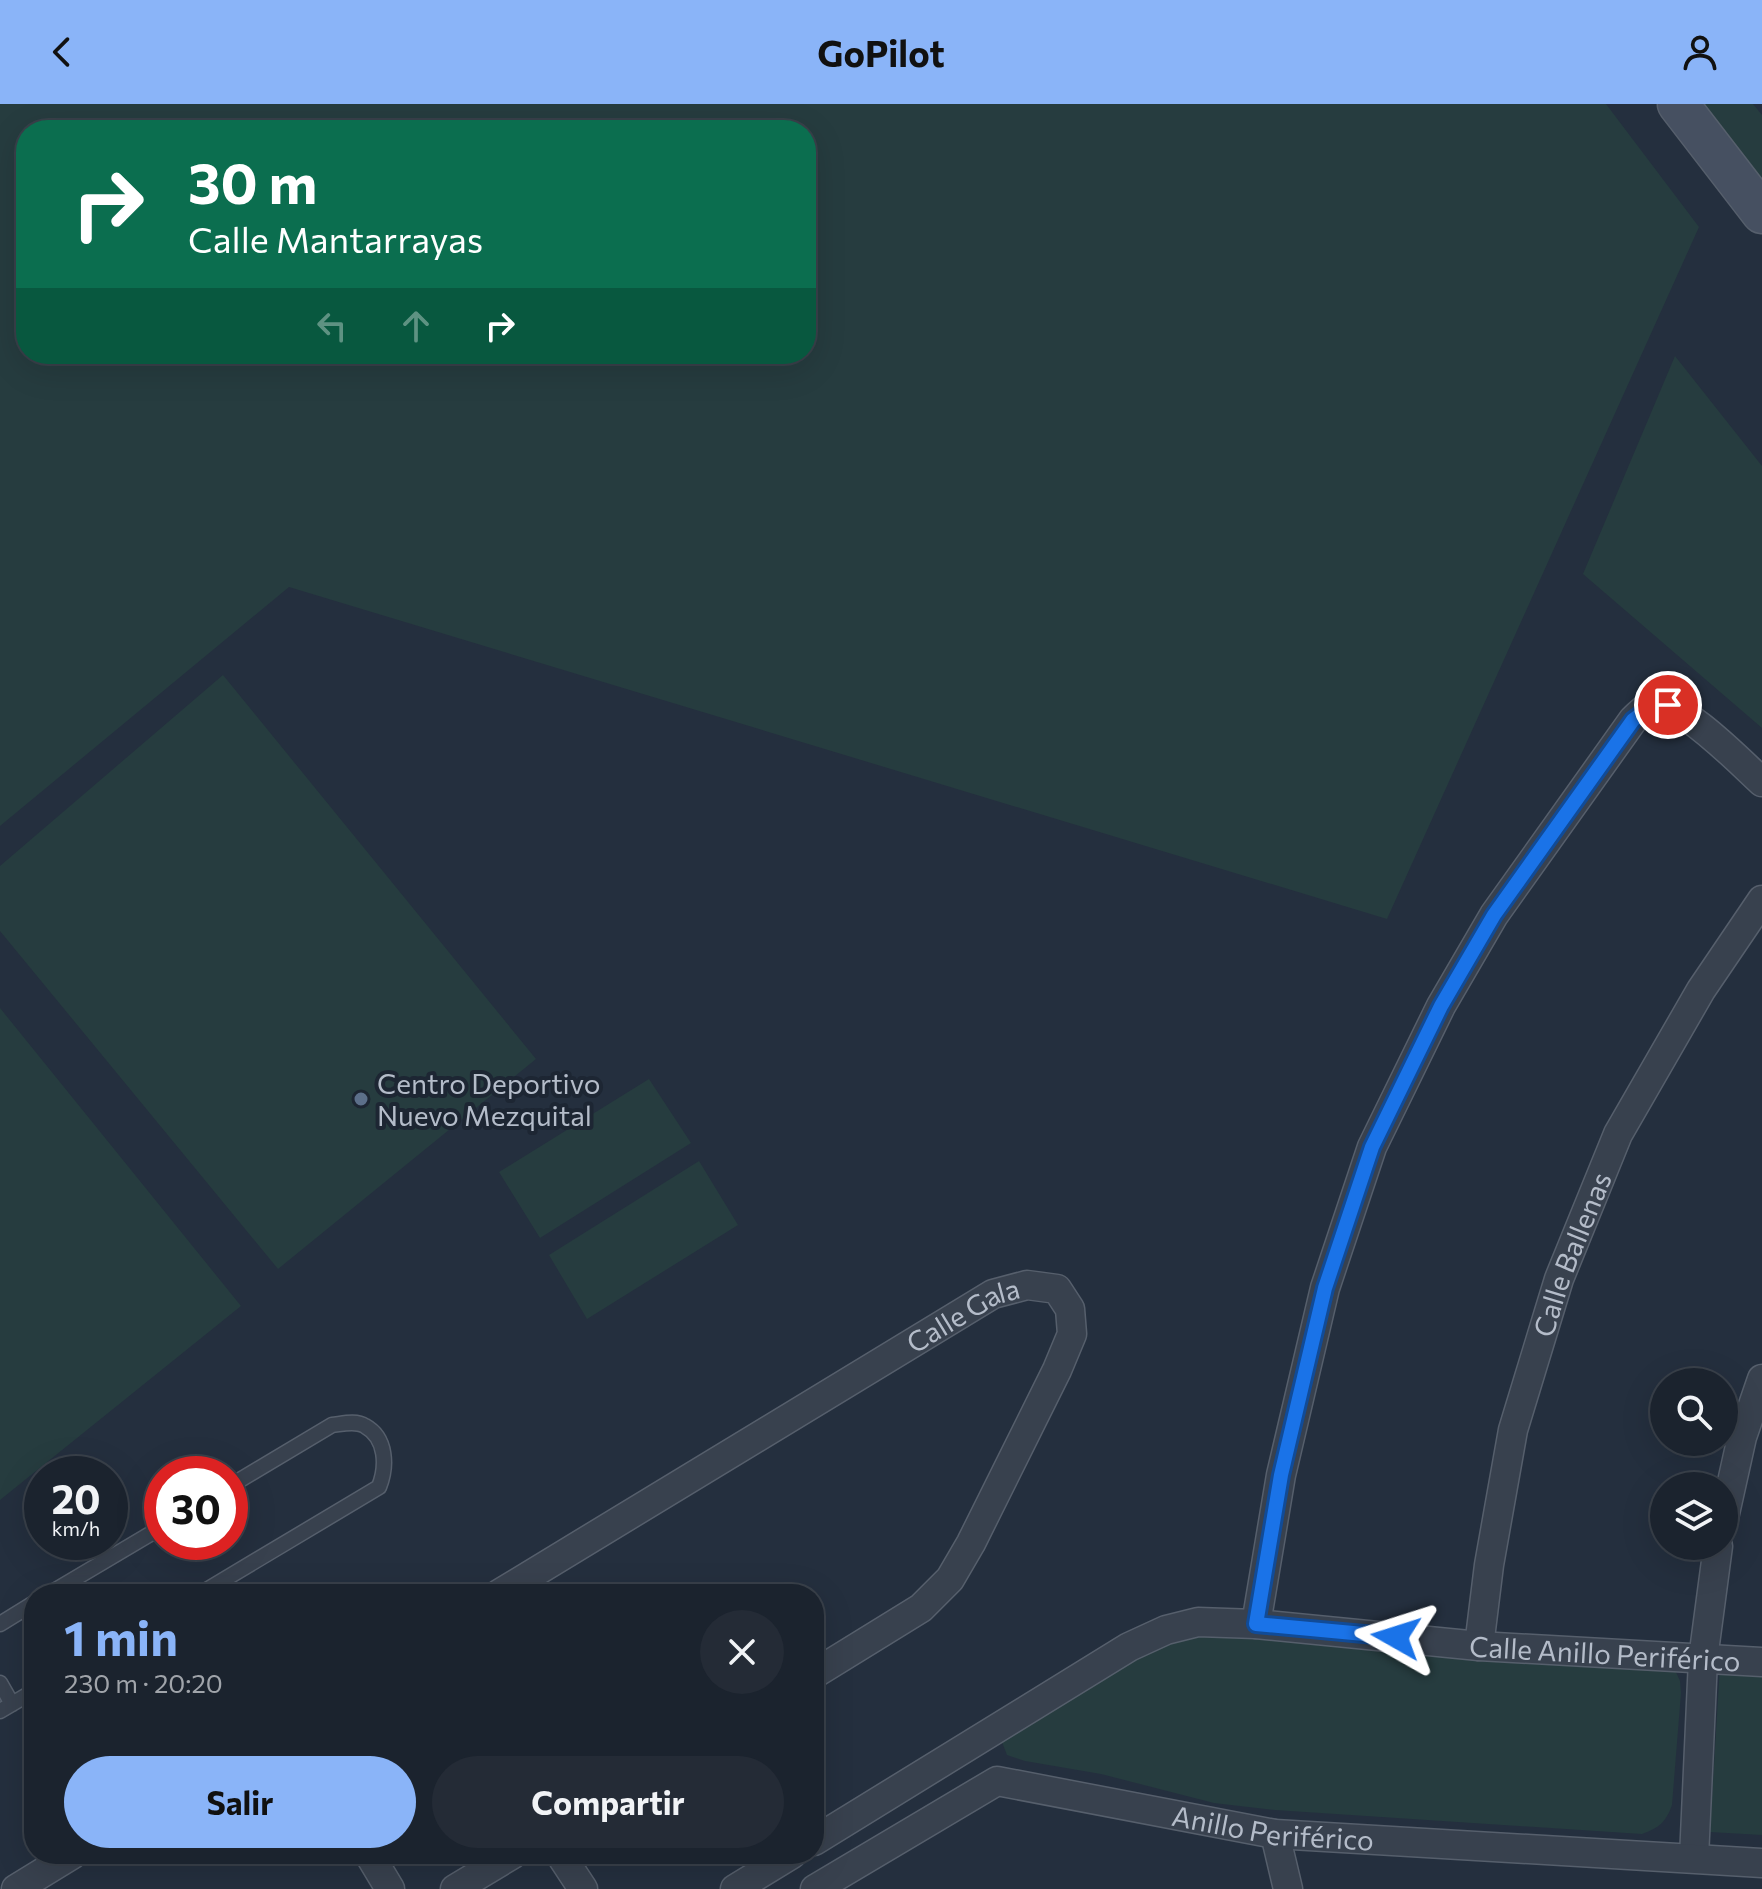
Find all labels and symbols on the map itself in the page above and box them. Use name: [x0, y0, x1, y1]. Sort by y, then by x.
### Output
pin: [1634, 671, 1702, 739]
place label: Centro Deportivo Nuevo Mezquital: [377, 1066, 600, 1132]
marker: Centro Deportivo Nuevo Mezquital: [352, 1090, 370, 1108]
street label: Calle Ballenas: [1525, 1167, 1618, 1341]
street label: Calle Gala: [900, 1271, 1023, 1360]
speed limit sign: 30: [144, 1456, 248, 1560]
position arrow: [1354, 1595, 1438, 1679]
street label: Calle Anillo Periférico: [1468, 1628, 1742, 1678]
street label: Anillo Periférico: [1169, 1798, 1375, 1857]

